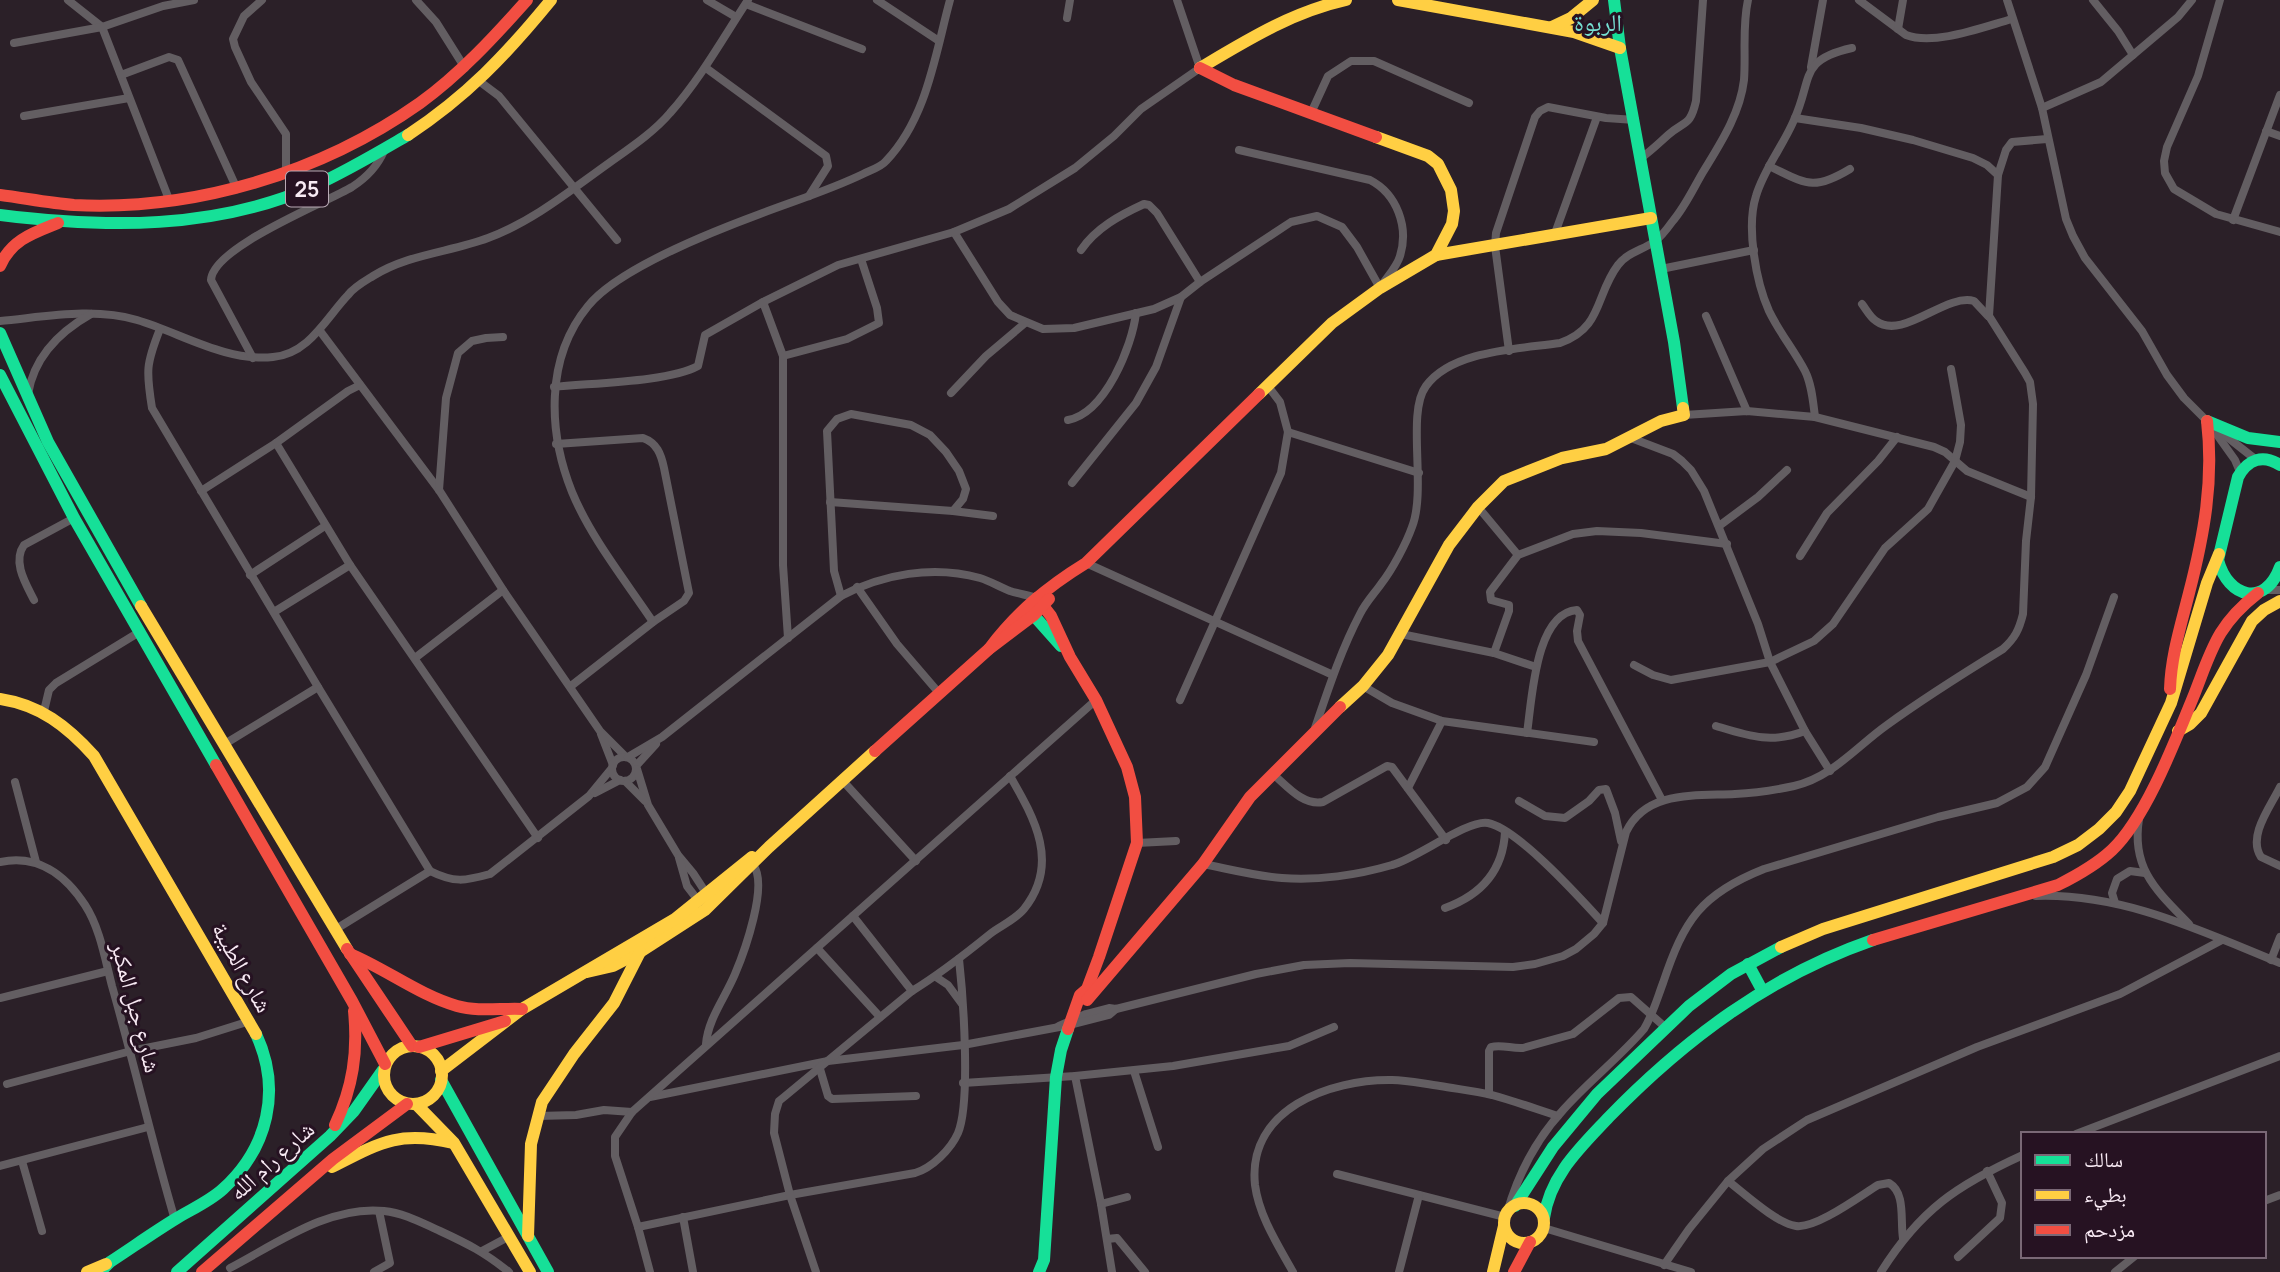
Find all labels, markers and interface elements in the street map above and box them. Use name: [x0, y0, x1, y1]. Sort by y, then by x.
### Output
district label: الربوة: [1574, 5, 1622, 38]
road number: 25: [286, 172, 328, 206]
street label: شارع الطيبة: [205, 916, 281, 1018]
street label: شارع جبل المكبر: [104, 937, 170, 1076]
street label: شارع رام الله: [221, 1113, 321, 1208]
legend: [2021, 1132, 2266, 1258]
text: سالك: [2084, 1145, 2123, 1173]
text: بطيء: [2084, 1180, 2127, 1211]
text: مزدحم: [2084, 1215, 2135, 1244]

